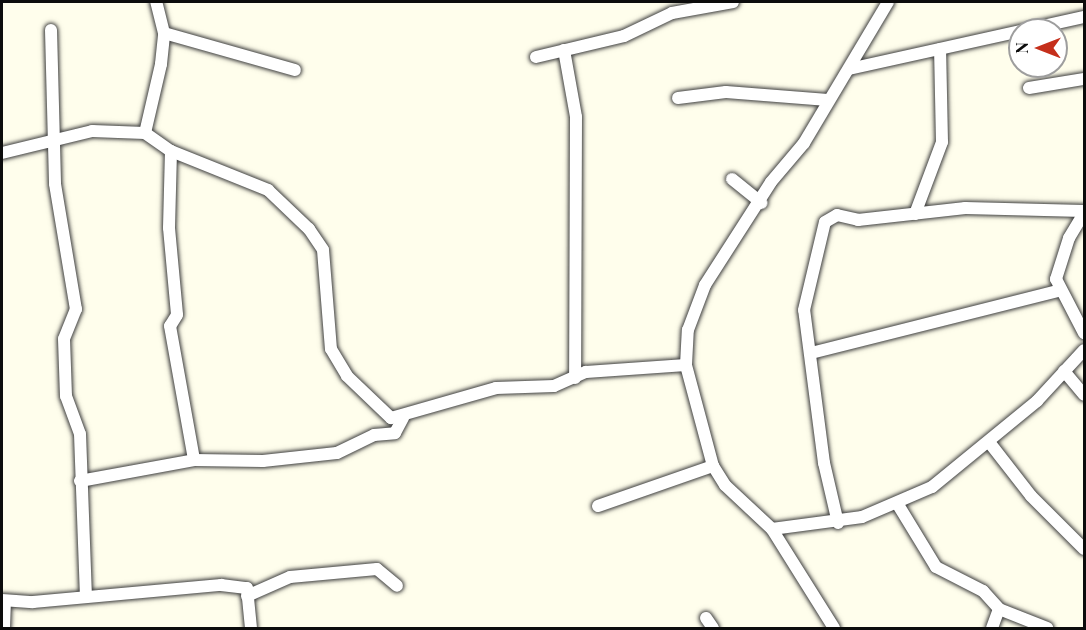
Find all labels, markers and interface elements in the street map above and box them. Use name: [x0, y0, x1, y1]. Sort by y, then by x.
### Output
north arrow: [1008, 18, 1068, 78]
text: N: [1011, 42, 1032, 54]

